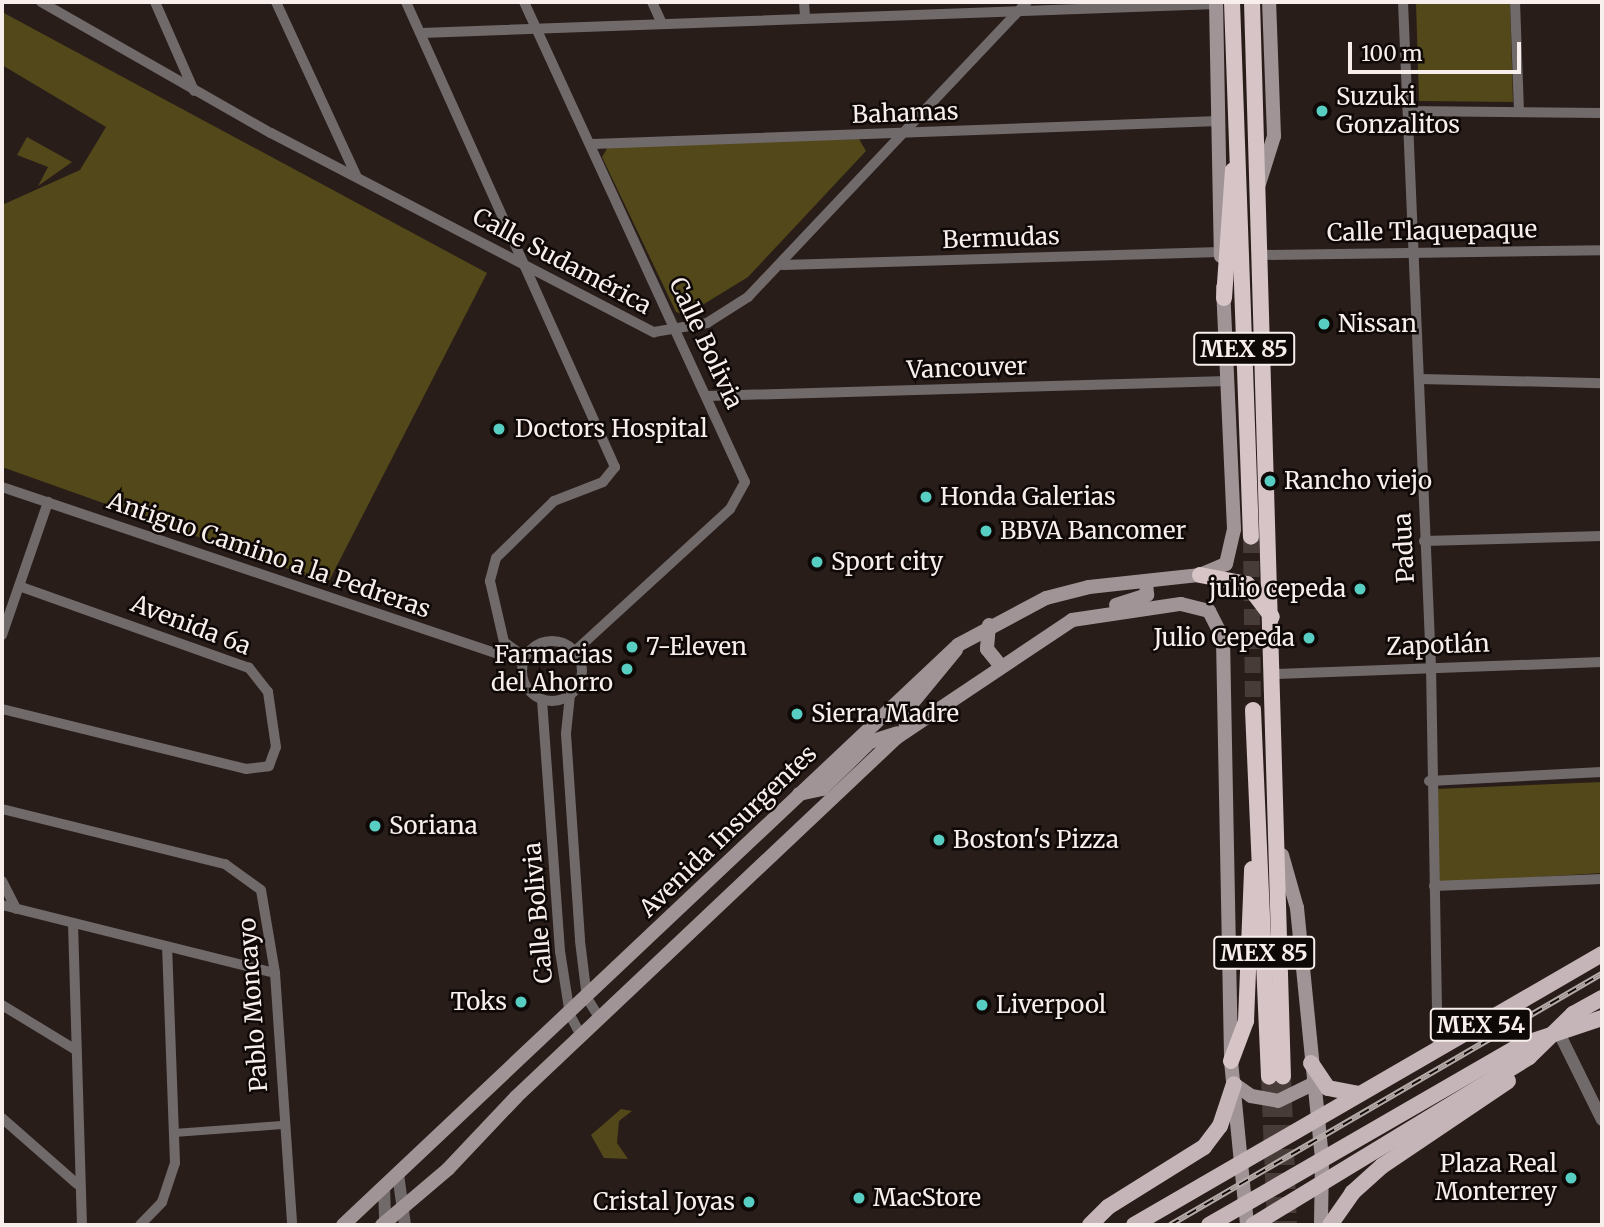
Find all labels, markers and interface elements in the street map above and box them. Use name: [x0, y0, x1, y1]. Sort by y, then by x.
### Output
scale bar: [1352, 28, 1525, 72]
text: 100 m: [1361, 40, 1423, 67]
place label: Suzuki Gonzalitos: [1336, 83, 1460, 139]
street label: Bahamas: [851, 97, 959, 129]
marker: Suzuki Gonzalitos: [1314, 103, 1330, 119]
street label: Calle Sudamérica: [468, 202, 656, 320]
street label: Calle Tlaquepaque: [1327, 215, 1537, 247]
street label: Bermudas: [942, 222, 1060, 254]
street label: Calle Bolivia: [663, 273, 749, 413]
place label: Nissan: [1338, 310, 1417, 338]
marker: Nissan: [1316, 316, 1332, 332]
road number: MEX 85: [1192, 330, 1296, 368]
street label: Vancouver: [906, 352, 1028, 384]
place label: Doctors Hospital: [515, 415, 708, 443]
marker: Doctors Hospital: [489, 419, 509, 439]
place label: Rancho viejo: [1284, 467, 1432, 495]
marker: Rancho viejo: [1262, 473, 1278, 489]
place label: Honda Galerias: [940, 483, 1116, 511]
street label: Antiguo Camino a la Pedreras: [104, 486, 434, 624]
marker: Honda Galerias: [918, 489, 934, 505]
street label: Padua: [1388, 512, 1420, 584]
place label: BBVA Bancomer: [1000, 517, 1186, 545]
marker: BBVA Bancomer: [978, 523, 994, 539]
place label: Sport city: [831, 548, 943, 576]
marker: Sport city: [809, 554, 825, 570]
place label: julio cepeda: [1209, 575, 1346, 603]
marker: julio cepeda: [1352, 581, 1368, 597]
street label: Avenida 6a: [127, 589, 255, 661]
place label: Julio Cepeda: [1154, 624, 1295, 652]
street label: Zapotlán: [1386, 629, 1490, 661]
marker: Julio Cepeda: [1301, 630, 1317, 646]
place label: 7-Eleven: [646, 633, 747, 661]
marker: 7-Eleven: [624, 639, 640, 655]
place label: Farmacias del Ahorro: [491, 641, 613, 697]
marker: Farmacias del Ahorro: [619, 661, 635, 677]
place label: Sierra Madre: [811, 700, 959, 728]
marker: Sierra Madre: [789, 706, 805, 722]
street label: Avenida Insurgentes: [633, 739, 823, 923]
place label: Soriana: [389, 812, 478, 840]
marker: Soriana: [367, 818, 383, 834]
place label: Boston's Pizza: [953, 826, 1119, 854]
marker: Boston's Pizza: [931, 832, 947, 848]
street label: Calle Bolivia: [517, 841, 559, 985]
street label: Pablo Moncayo: [233, 917, 273, 1093]
road number: MEX 85: [1212, 934, 1316, 972]
place label: Toks: [450, 988, 507, 1016]
place label: Liverpool: [996, 991, 1106, 1019]
marker: Toks: [513, 994, 529, 1010]
marker: Liverpool: [974, 997, 990, 1013]
road number: MEX 54: [1428, 1006, 1534, 1044]
place label: Plaza Real Monterrey: [1435, 1150, 1557, 1206]
marker: Plaza Real Monterrey: [1563, 1170, 1579, 1186]
place label: MacStore: [873, 1184, 981, 1212]
place label: Cristal Joyas: [593, 1188, 735, 1216]
marker: MacStore: [851, 1190, 867, 1206]
marker: Cristal Joyas: [741, 1194, 757, 1210]

